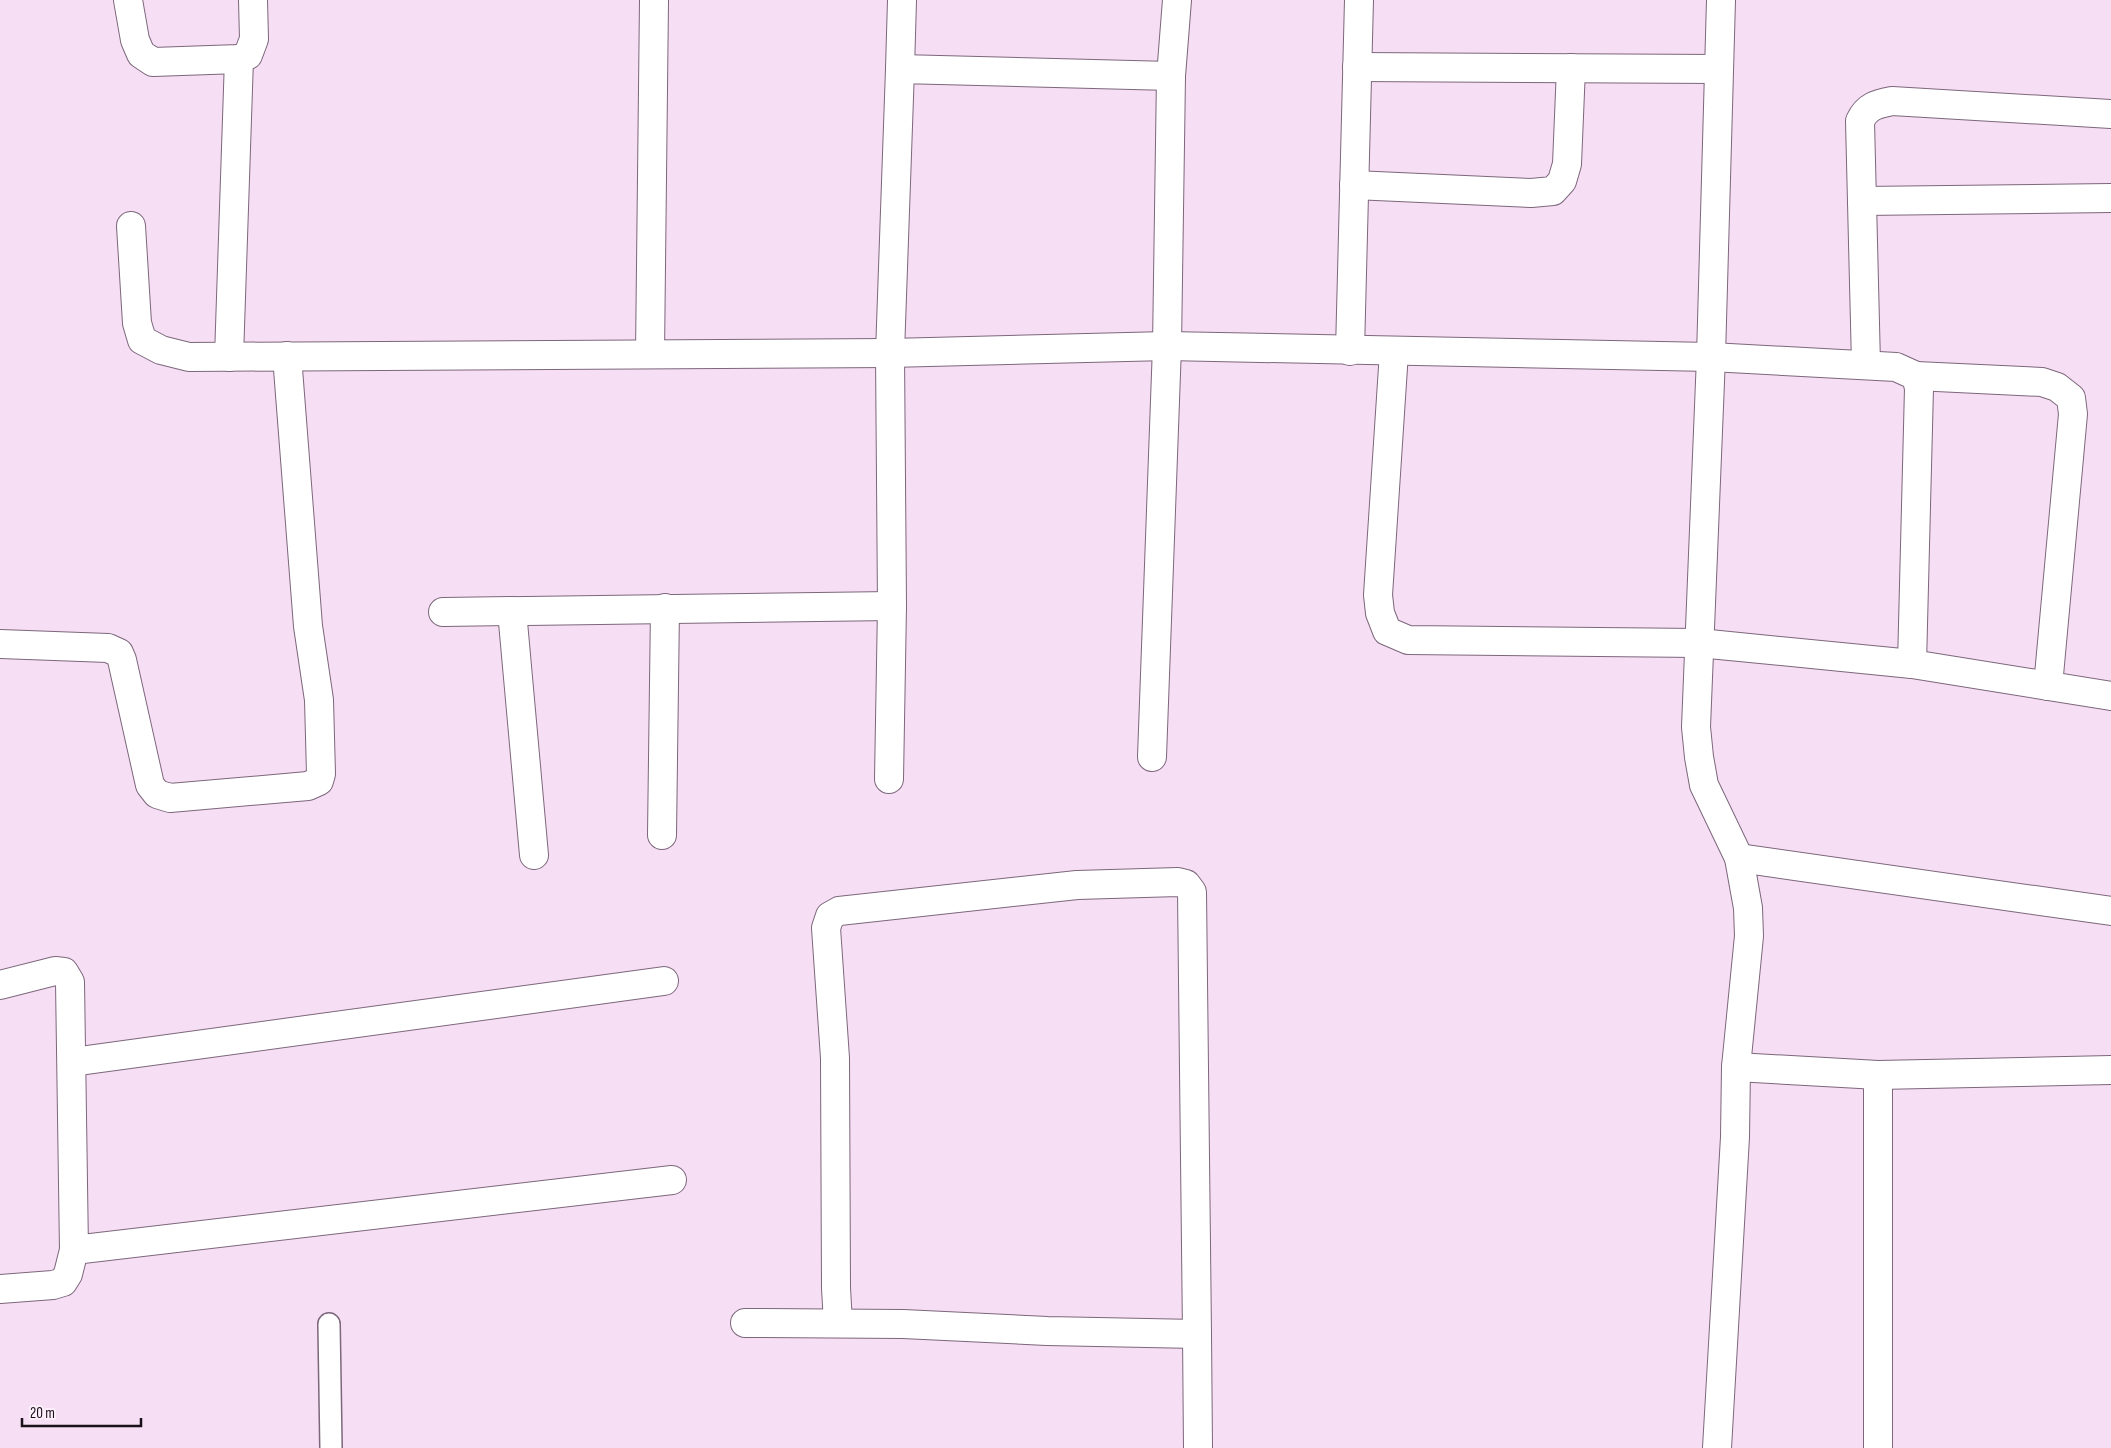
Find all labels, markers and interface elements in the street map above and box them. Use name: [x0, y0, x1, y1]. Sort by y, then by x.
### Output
scale bar: [22, 1396, 141, 1428]
text: 20 m: [30, 1404, 55, 1423]

